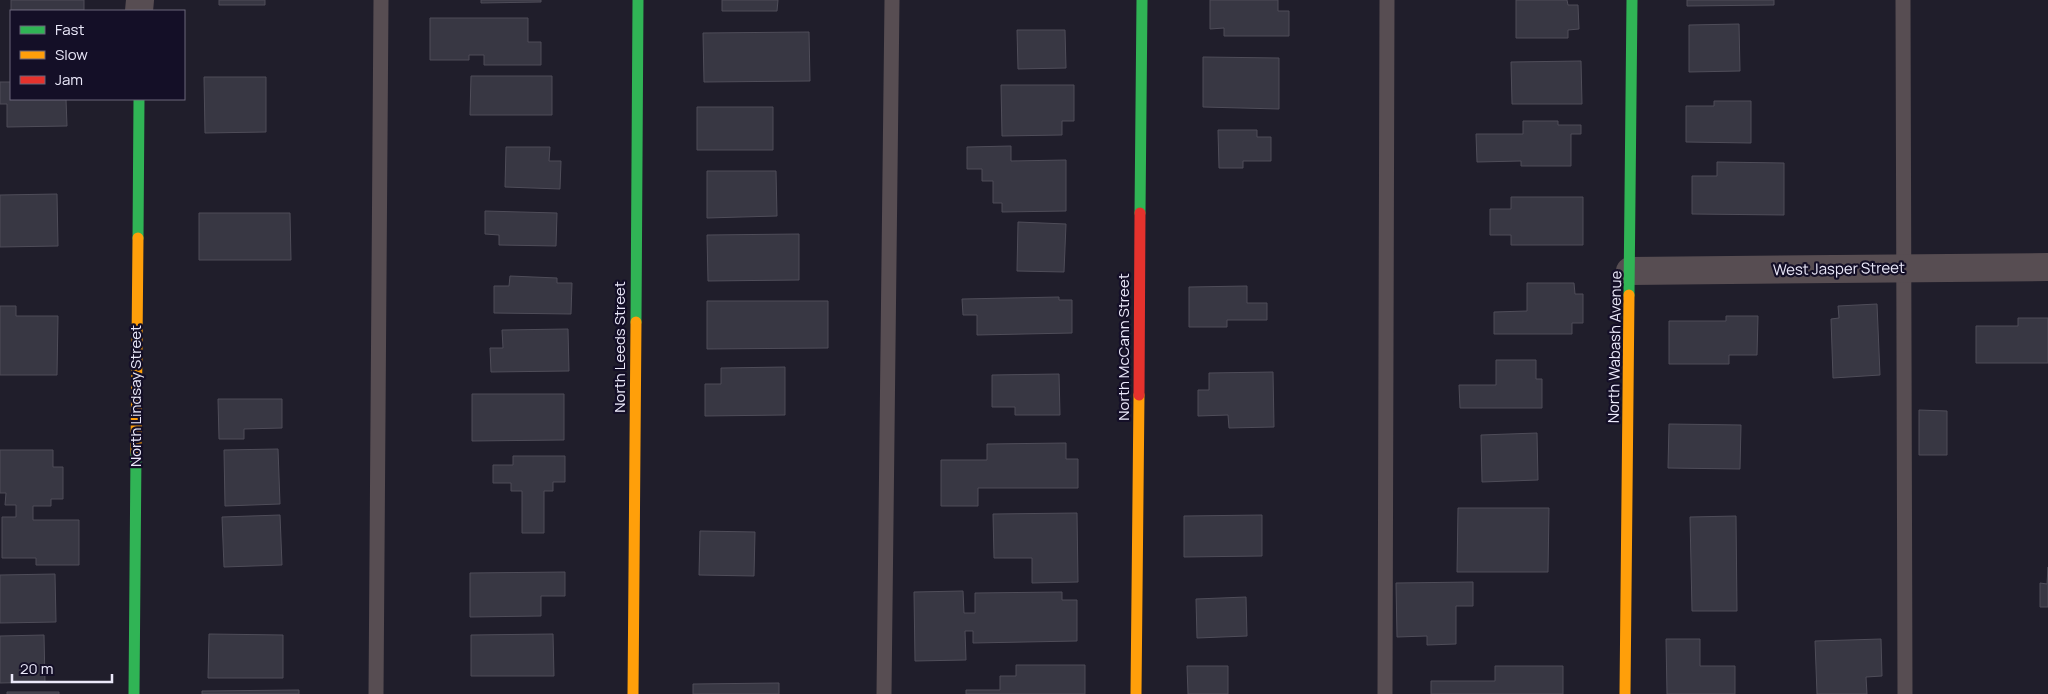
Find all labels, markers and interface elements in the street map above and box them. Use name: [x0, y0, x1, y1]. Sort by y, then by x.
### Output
legend: [10, 10, 185, 100]
text: Fast: [55, 19, 84, 40]
text: Slow: [55, 44, 88, 65]
text: Jam: [55, 69, 83, 90]
street label: West Jasper Street: [1773, 257, 1905, 280]
street label: North Wabash Avenue: [1603, 270, 1626, 423]
street label: North McCann Street: [1113, 273, 1134, 421]
street label: North Leeds Street: [609, 281, 630, 413]
street label: North Lindsay Street: [125, 325, 146, 467]
scale bar: [12, 652, 112, 684]
text: 20 m: [20, 658, 53, 679]

